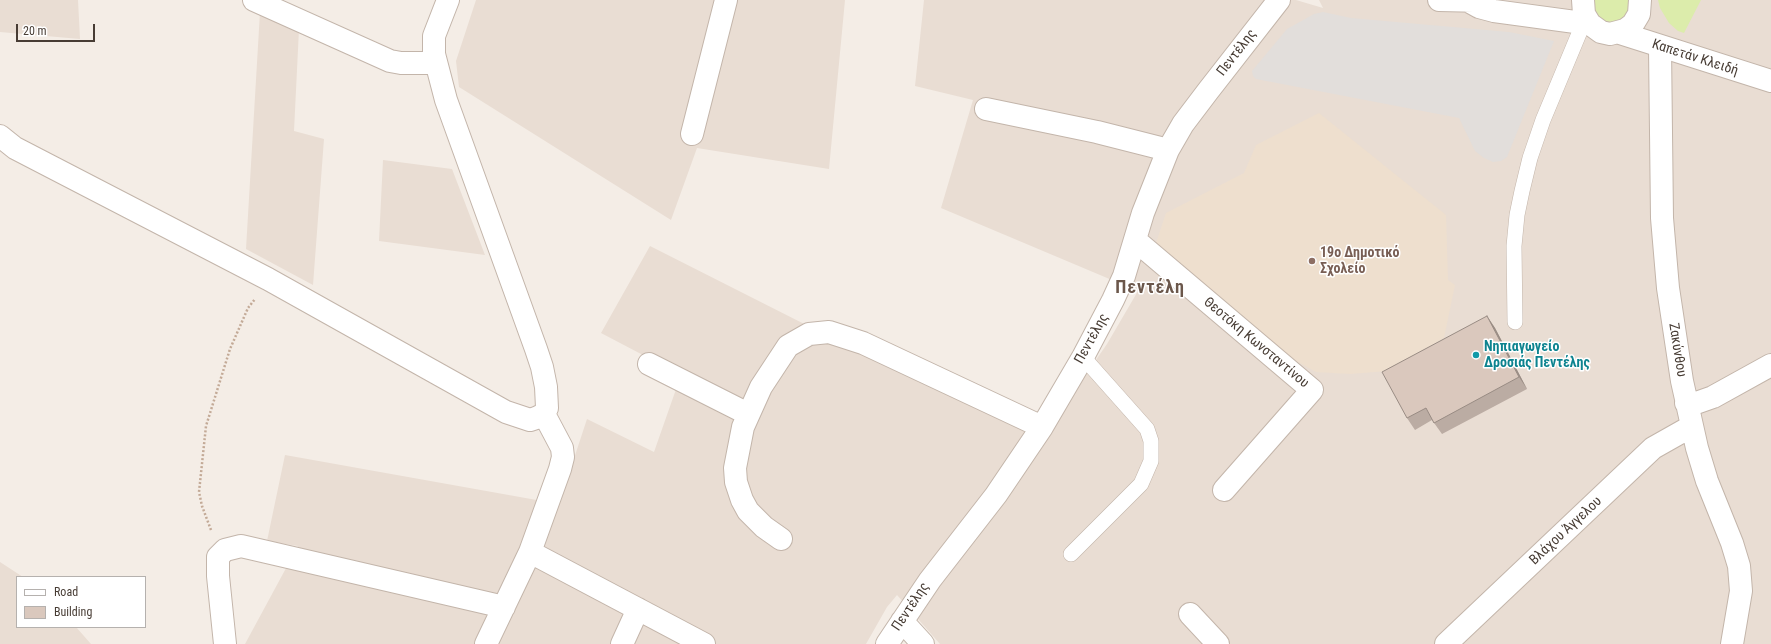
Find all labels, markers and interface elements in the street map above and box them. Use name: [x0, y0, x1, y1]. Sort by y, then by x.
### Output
scale bar: [18, 16, 97, 42]
text: 20 m: [23, 24, 47, 38]
street label: Πεντέλης: [1214, 26, 1260, 80]
street label: Καπετάν Κλειδή: [1650, 36, 1740, 80]
place label: 19ο Δημοτικό Σχολείο: [1320, 245, 1400, 278]
marker: 19ο Δημοτικό Σχολείο: [1307, 256, 1317, 266]
district label: Πεντέλη: [1115, 277, 1185, 299]
street label: Θεοτόκη Κωνσταντίνου: [1200, 294, 1312, 392]
street label: Πεντέλης: [1071, 311, 1113, 367]
street label: Ζακύνθου: [1664, 322, 1690, 378]
place label: Νηπιαγωγείο Δροσιάς Πεντέλης: [1484, 339, 1590, 372]
marker: Νηπιαγωγείο Δροσιάς Πεντέλης: [1471, 350, 1481, 360]
street label: Βλάχου Άγγελου: [1526, 493, 1606, 569]
legend: [16, 576, 146, 628]
street label: Πεντέλης: [889, 580, 933, 634]
text: Road: [54, 585, 78, 599]
text: Building: [54, 605, 92, 619]

